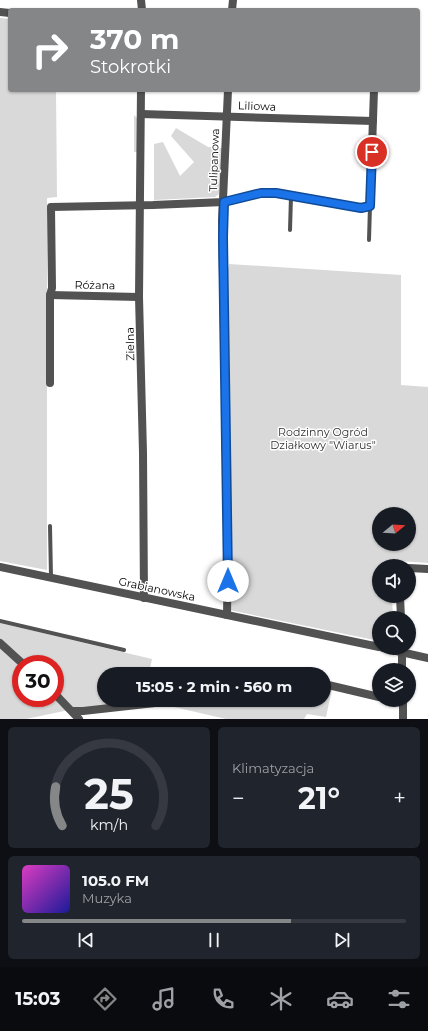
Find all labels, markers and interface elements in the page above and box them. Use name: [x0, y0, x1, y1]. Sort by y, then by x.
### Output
text: 370 m: [90, 22, 179, 56]
icon: right: [24, 24, 76, 76]
text: Stokrotki: [90, 56, 171, 78]
street label: Liliowa: [238, 98, 276, 114]
street label: Tulipanowa: [206, 128, 222, 192]
pin: [355, 135, 389, 169]
icon: arrive: [361, 141, 383, 163]
street label: Różana: [74, 278, 116, 292]
street label: Zielna: [123, 327, 137, 361]
park label: Rodzinny Ogród Działkowy "Wiarus": [270, 425, 376, 452]
north arrow: [372, 507, 416, 551]
map controls: [372, 507, 416, 707]
button: sound: [372, 559, 416, 603]
position arrow: [207, 560, 249, 602]
street label: Grabianowska: [117, 574, 197, 604]
button: search: [372, 611, 416, 655]
speed limit sign: 30: [12, 655, 64, 707]
button: layers: [372, 663, 416, 707]
text: 15:05 · 2 min · 560 m: [136, 677, 292, 696]
text: Klimatyzacja: [232, 760, 314, 776]
text: 25: [84, 768, 134, 818]
text: 21°: [298, 780, 340, 817]
text: −: [232, 785, 245, 812]
text: +: [393, 785, 406, 812]
text: km/h: [90, 815, 128, 833]
text: 105.0 FM: [82, 871, 149, 890]
text: Muzyka: [82, 890, 132, 906]
icon: previous: [75, 929, 97, 951]
icon: pause: [203, 929, 225, 951]
icon: next: [331, 929, 353, 951]
icon: directions: [91, 985, 119, 1013]
icon: music: [150, 985, 178, 1013]
icon: phone: [209, 985, 237, 1013]
icon: climate: [267, 985, 295, 1013]
icon: car: [326, 985, 354, 1013]
icon: filters: [385, 985, 413, 1013]
text: 15:03: [15, 988, 61, 1010]

